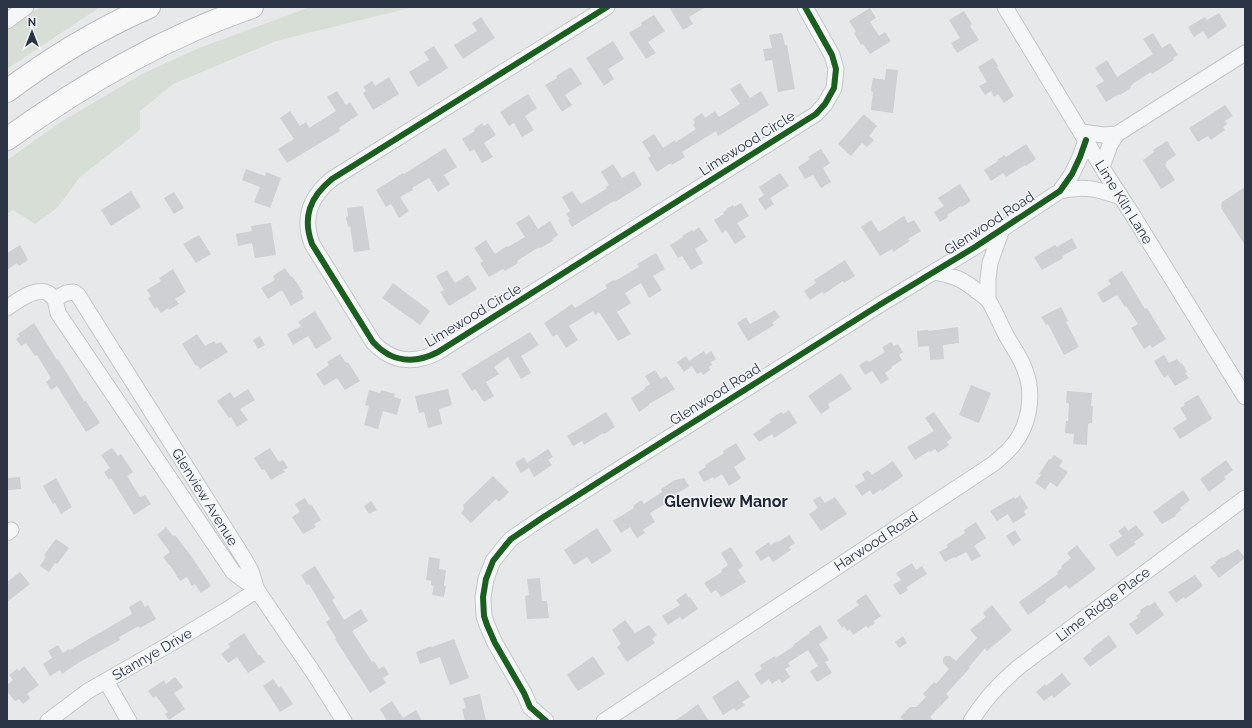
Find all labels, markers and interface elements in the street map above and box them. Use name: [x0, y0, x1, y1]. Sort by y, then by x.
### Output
north arrow: [12, 12, 52, 52]
text: N: [28, 16, 36, 29]
street label: Limewood Circle: [696, 107, 798, 179]
street label: Lime Kiln Lane: [1092, 157, 1156, 247]
street label: Glenwood Road: [941, 188, 1037, 258]
street label: Limewood Circle: [422, 280, 524, 350]
street label: Glenwood Road: [667, 360, 763, 428]
street label: Glenview Avenue: [169, 445, 241, 549]
district label: Glenview Manor: [664, 492, 788, 511]
street label: Harwood Road: [831, 508, 921, 574]
street label: Lime Ridge Place: [1053, 564, 1153, 644]
street label: Stannye Drive: [109, 625, 195, 683]

